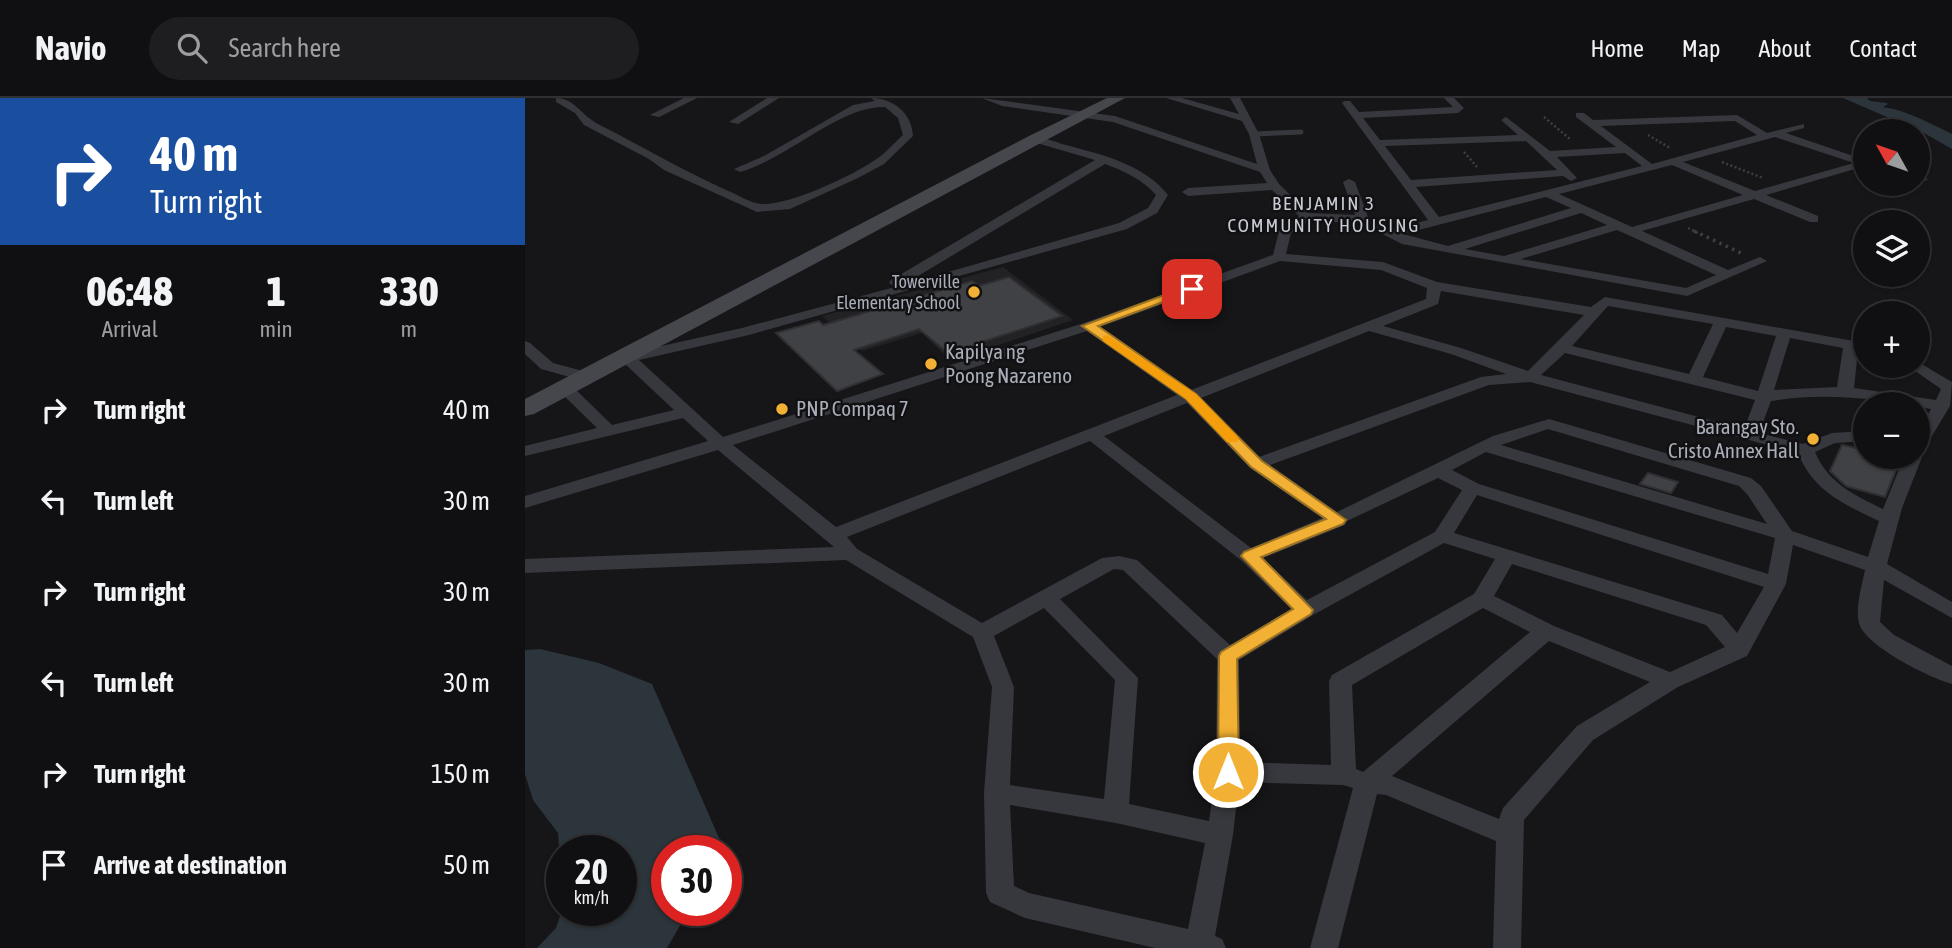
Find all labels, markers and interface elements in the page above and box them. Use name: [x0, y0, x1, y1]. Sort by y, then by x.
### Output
search box: [149, 17, 639, 80]
text: Navio: [35, 29, 107, 67]
icon: search: [173, 29, 211, 67]
text: Search here: [229, 33, 341, 63]
text: Home: [1590, 35, 1644, 62]
text: Map: [1682, 35, 1720, 62]
text: About: [1758, 35, 1811, 62]
text: Contact: [1849, 35, 1917, 62]
north arrow: [1853, 119, 1930, 196]
map controls: [1853, 119, 1930, 469]
text: 40 m: [150, 125, 238, 181]
icon: right: [35, 126, 126, 217]
text: Turn right: [150, 183, 263, 220]
district label: BENJAMIN 3 COMMUNITY HOUSING: [1228, 192, 1420, 236]
button: layers: [1853, 210, 1930, 287]
pin: [1162, 259, 1222, 319]
text: 06:48: [87, 267, 173, 315]
text: 1: [266, 267, 286, 315]
text: 330: [379, 267, 438, 315]
icon: arrive: [1173, 270, 1211, 308]
place label: Towerville Elementary School: [836, 271, 960, 313]
marker: Towerville Elementary School: [966, 284, 982, 300]
button: +: [1853, 301, 1930, 378]
text: Arrival: [102, 316, 158, 342]
text: min: [260, 316, 293, 342]
text: m: [401, 316, 417, 342]
place label: Kapilya ng Poong Nazareno: [945, 339, 1072, 387]
marker: Kapilya ng Poong Nazareno: [923, 356, 939, 372]
icon: right: [35, 391, 73, 429]
button: −: [1853, 392, 1930, 469]
text: Turn right: [94, 395, 185, 425]
text: 40 m: [443, 395, 490, 425]
place label: PNP Compaq 7: [796, 396, 909, 420]
marker: PNP Compaq 7: [774, 401, 790, 417]
place label: Barangay Sto. Cristo Annex Hall: [1668, 414, 1799, 462]
marker: Barangay Sto. Cristo Annex Hall: [1805, 431, 1821, 447]
icon: left: [35, 482, 73, 520]
text: Turn left: [94, 486, 174, 516]
text: 30 m: [443, 486, 490, 516]
icon: right: [35, 573, 73, 611]
text: Turn right: [94, 577, 185, 607]
text: 30 m: [443, 577, 490, 607]
icon: left: [35, 664, 73, 702]
text: Turn left: [94, 668, 174, 698]
text: 30 m: [443, 668, 490, 698]
position arrow: [1191, 735, 1265, 809]
icon: right: [35, 755, 73, 793]
text: Turn right: [94, 759, 185, 789]
text: 150 m: [431, 759, 490, 789]
speed limit sign: 30: [651, 835, 742, 926]
icon: arrive: [35, 846, 73, 884]
text: Arrive at destination: [94, 850, 287, 880]
text: 50 m: [443, 850, 490, 880]
text: 20: [575, 851, 608, 891]
text: km/h: [574, 887, 609, 908]

